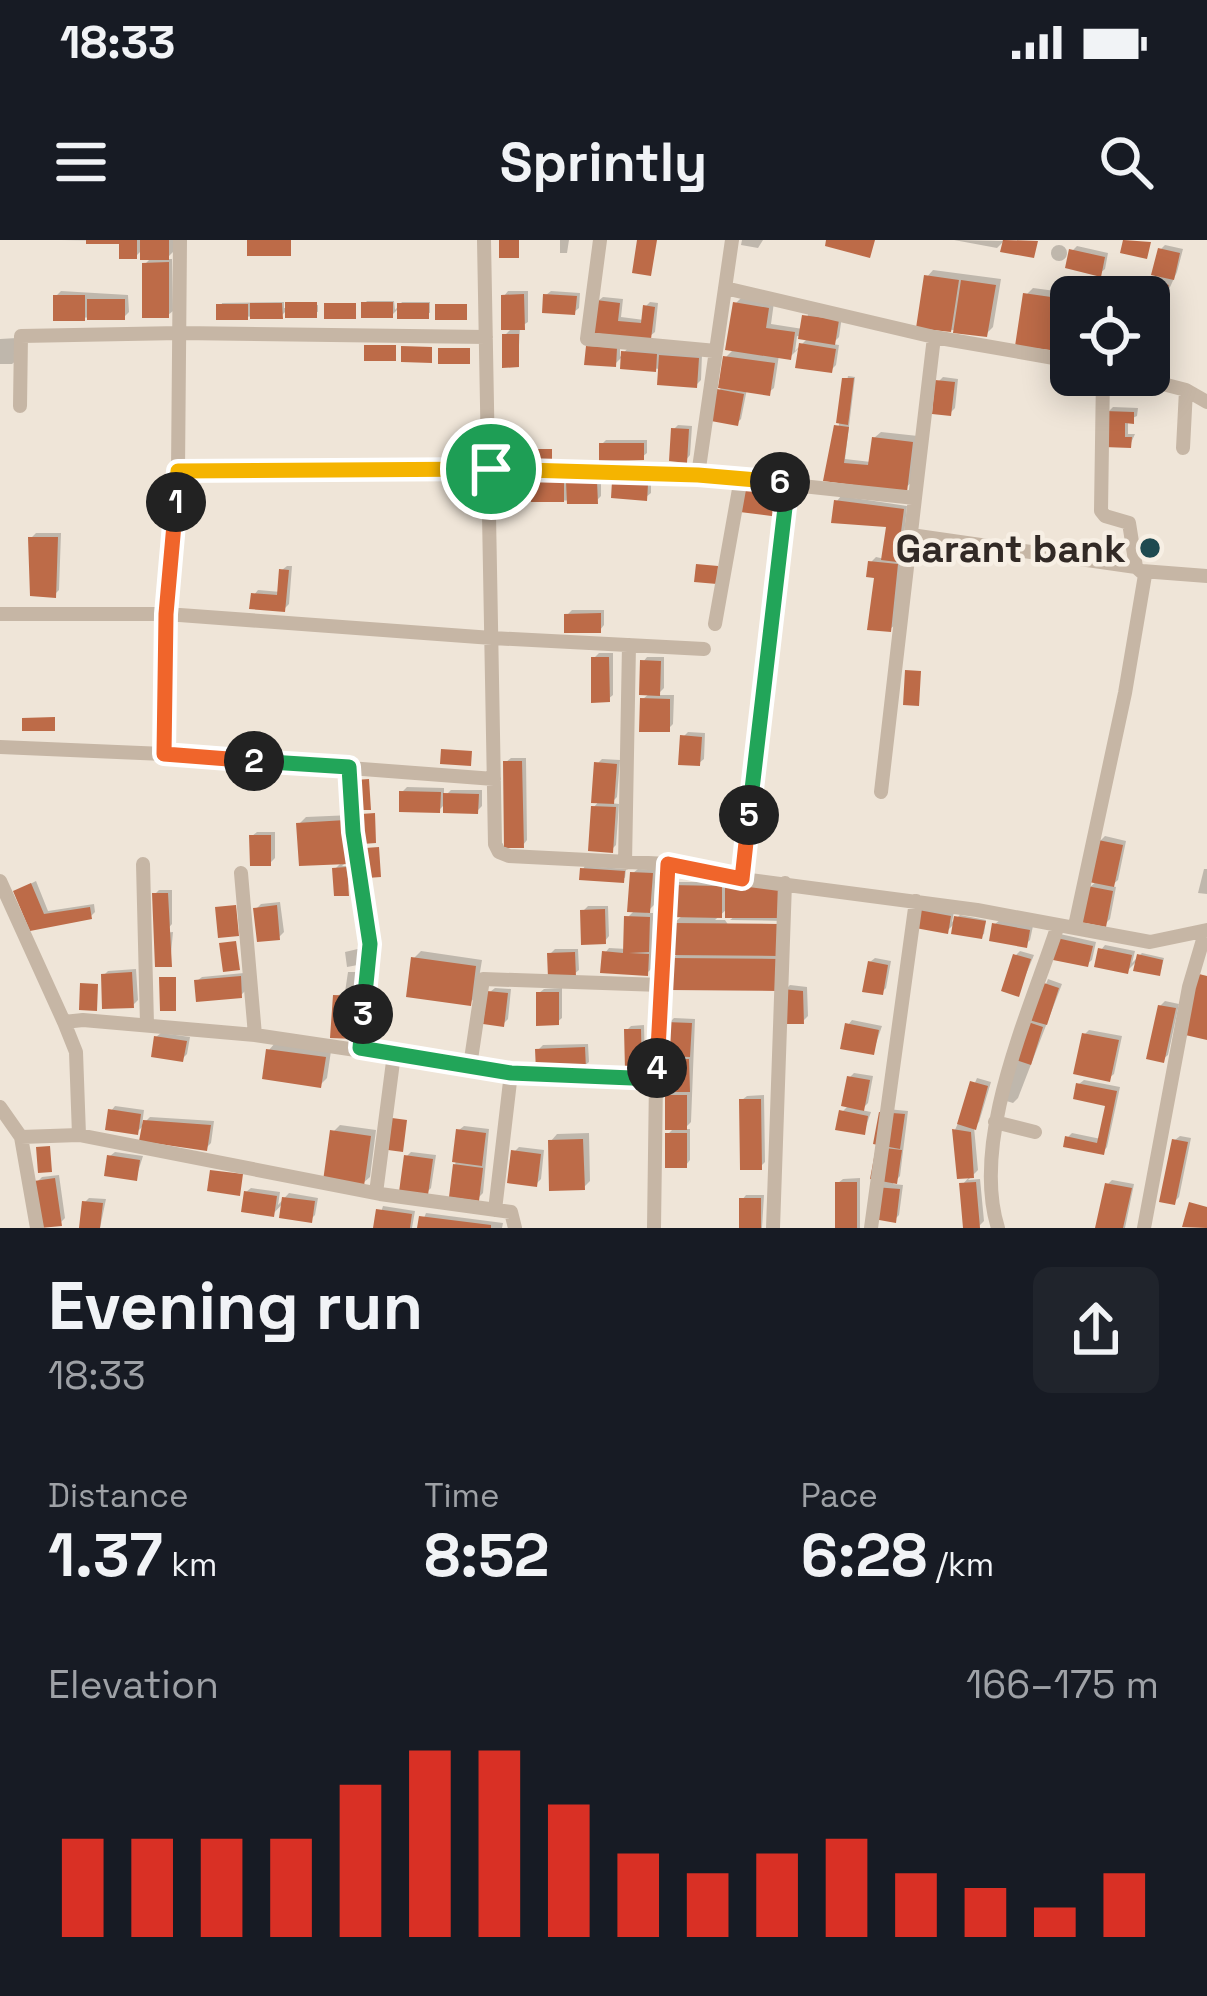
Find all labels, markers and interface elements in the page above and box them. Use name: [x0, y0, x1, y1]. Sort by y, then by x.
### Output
text: 18:33: [60, 14, 175, 71]
text: Sprintly: [500, 128, 707, 197]
icon: menu: [48, 129, 114, 195]
icon: search: [1093, 129, 1159, 195]
map controls: [1050, 276, 1170, 396]
button: locate: [1050, 276, 1170, 396]
pin: [440, 418, 542, 520]
icon: arrive: [458, 436, 524, 502]
pin: 6: [750, 452, 810, 512]
text: 6: [770, 461, 790, 503]
pin: 1: [146, 472, 206, 532]
text: 1: [169, 481, 183, 523]
place label: Garant bank: [896, 524, 1126, 573]
marker: Garant bank: [1137, 535, 1163, 561]
pin: 2: [224, 731, 284, 791]
text: 2: [244, 740, 264, 782]
pin: 5: [719, 785, 779, 845]
text: 5: [739, 794, 759, 836]
pin: 3: [333, 984, 393, 1044]
text: 3: [353, 993, 373, 1035]
pin: 4: [627, 1038, 687, 1098]
text: 4: [647, 1047, 668, 1089]
text: Evening run: [48, 1264, 423, 1348]
button: share: [1033, 1267, 1159, 1393]
text: 18:33: [48, 1351, 146, 1400]
text: Distance: [48, 1475, 189, 1517]
text: Time: [424, 1475, 499, 1517]
text: Pace: [801, 1475, 878, 1517]
text: 1.37: [48, 1517, 163, 1594]
text: 8:52: [424, 1517, 549, 1594]
text: 6:28: [801, 1517, 927, 1594]
text: km: [163, 1544, 217, 1586]
text: /km: [927, 1544, 994, 1586]
text: Elevation: [48, 1660, 219, 1709]
text: 166–175 m: [966, 1660, 1159, 1709]

